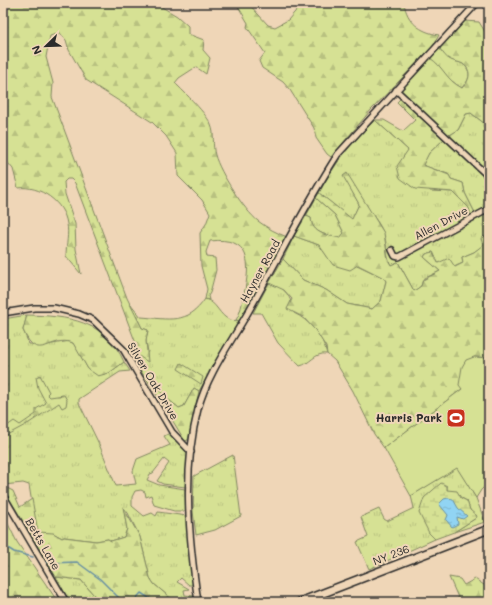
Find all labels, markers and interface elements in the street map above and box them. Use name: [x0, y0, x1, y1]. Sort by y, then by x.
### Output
north arrow: [26, 26, 66, 66]
text: N: [28, 43, 45, 57]
street label: Allen Drive: [411, 202, 470, 243]
street label: Hayner Road: [236, 237, 283, 305]
street label: Silver Oak Drive: [124, 339, 183, 422]
sports icon: Harris Park: [445, 407, 467, 429]
place label: Harris Park: [376, 410, 442, 425]
street label: Betts Lane: [23, 515, 64, 573]
street label: NY 236: [370, 541, 411, 568]

